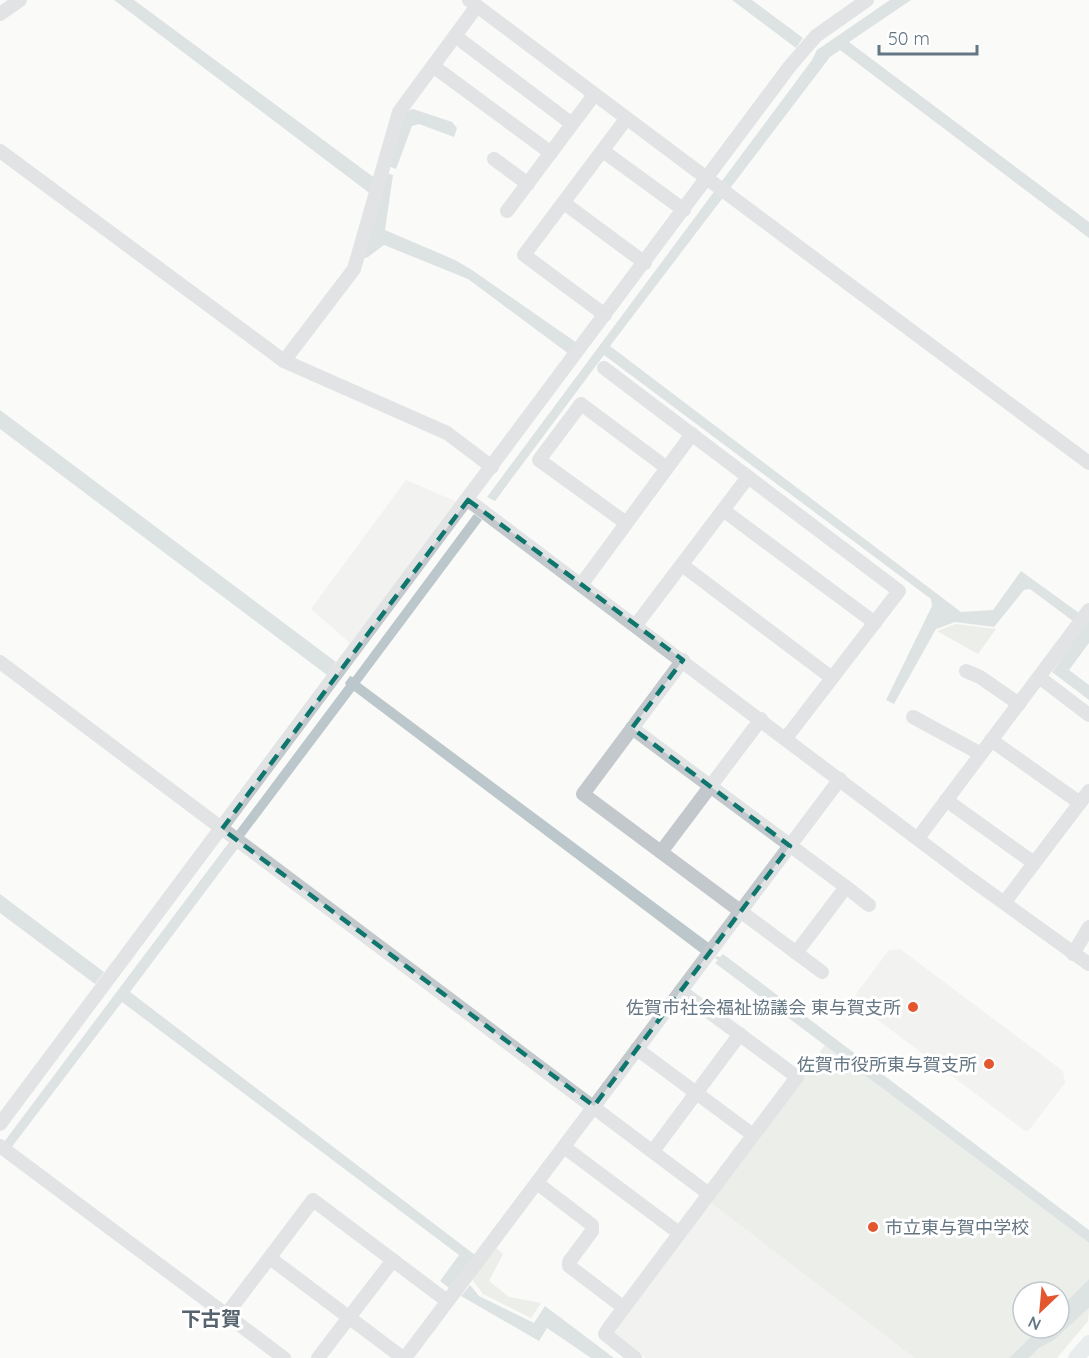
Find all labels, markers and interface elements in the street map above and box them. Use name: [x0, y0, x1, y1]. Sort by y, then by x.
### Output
scale bar: [879, 18, 976, 56]
text: 50 m: [888, 27, 930, 50]
place label: 佐賀市社会福祉協議会 東与賀支所: [626, 996, 901, 1019]
marker: 佐賀市社会福祉協議会 東与賀支所: [906, 1000, 920, 1014]
place label: 佐賀市役所東与賀支所: [797, 1053, 977, 1076]
marker: 佐賀市役所東与賀支所: [982, 1057, 996, 1071]
place label: 市立東与賀中学校: [885, 1216, 1029, 1239]
marker: 市立東与賀中学校: [866, 1220, 880, 1234]
north arrow: [1011, 1280, 1071, 1340]
district label: 下古賀: [181, 1306, 241, 1331]
text: N: [1025, 1312, 1044, 1335]

